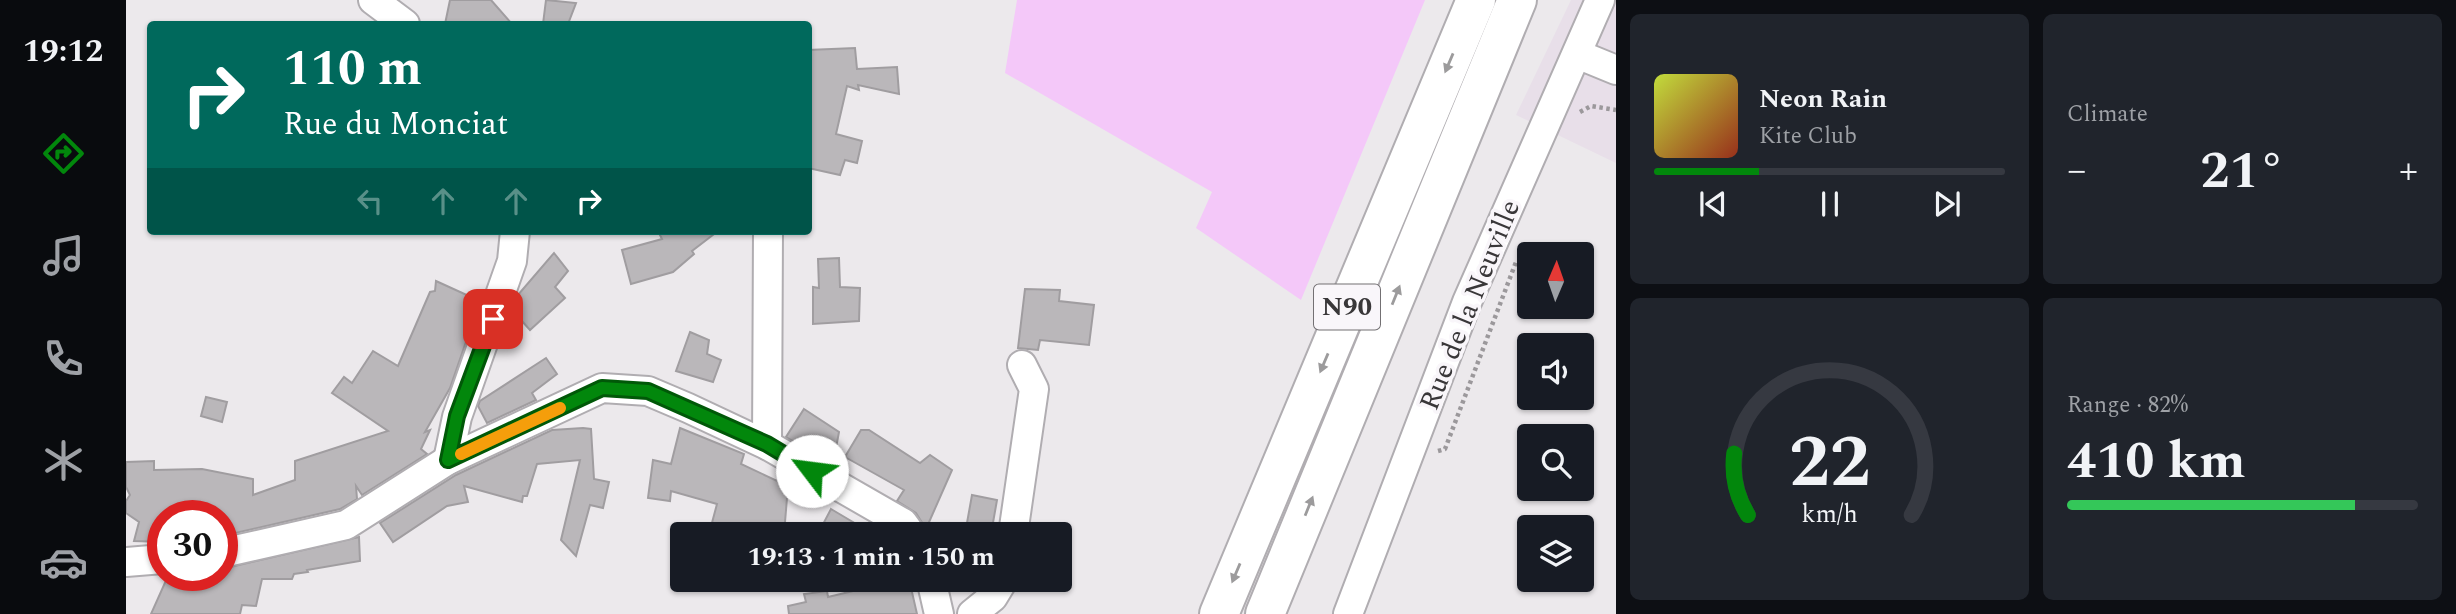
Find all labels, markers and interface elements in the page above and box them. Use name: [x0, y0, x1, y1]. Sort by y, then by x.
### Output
text: 19:12: [23, 27, 103, 76]
text: 110 m: [283, 32, 422, 107]
icon: right: [168, 49, 259, 140]
one-way arrow: [1444, 53, 1455, 74]
text: Neon Rain: [1759, 79, 1887, 119]
text: Climate: [2067, 97, 2148, 132]
text: Rue du Monciat: [283, 100, 508, 149]
text: Kite Club: [1759, 119, 1857, 154]
icon: directions: [39, 129, 88, 178]
text: 21°: [2200, 132, 2285, 211]
text: −: [2067, 142, 2086, 200]
text: +: [2399, 142, 2418, 200]
icon: left: [351, 182, 389, 220]
icon: ahead: [424, 182, 462, 220]
icon: ahead: [497, 182, 535, 220]
icon: right: [570, 182, 608, 220]
icon: previous: [1694, 185, 1732, 223]
icon: pause: [1811, 185, 1849, 223]
icon: next: [1928, 185, 1966, 223]
street label: Rue de la Neuville: [1408, 193, 1532, 417]
icon: music: [39, 231, 88, 280]
north arrow: [1517, 242, 1594, 318]
map controls: [1517, 242, 1594, 592]
road number: N90: [1314, 284, 1380, 330]
one-way arrow: [1390, 285, 1402, 305]
pin: [463, 289, 523, 349]
icon: arrive: [474, 300, 512, 338]
button: sound: [1517, 333, 1594, 410]
icon: phone: [39, 334, 88, 383]
one-way arrow: [1318, 353, 1329, 374]
text: Range · 82%: [2067, 388, 2188, 423]
text: 22: [1789, 408, 1870, 519]
text: 410 km: [2067, 422, 2246, 501]
button: search: [1517, 424, 1594, 501]
position arrow: [775, 434, 849, 508]
icon: climate: [39, 436, 88, 485]
one-way arrow: [1304, 495, 1315, 516]
text: km/h: [1801, 496, 1858, 534]
speed limit sign: 30: [147, 500, 238, 591]
button: layers: [1517, 515, 1594, 592]
text: 19:13 · 1 min · 150 m: [747, 537, 995, 577]
icon: car: [39, 538, 88, 587]
one-way arrow: [1230, 563, 1242, 583]

